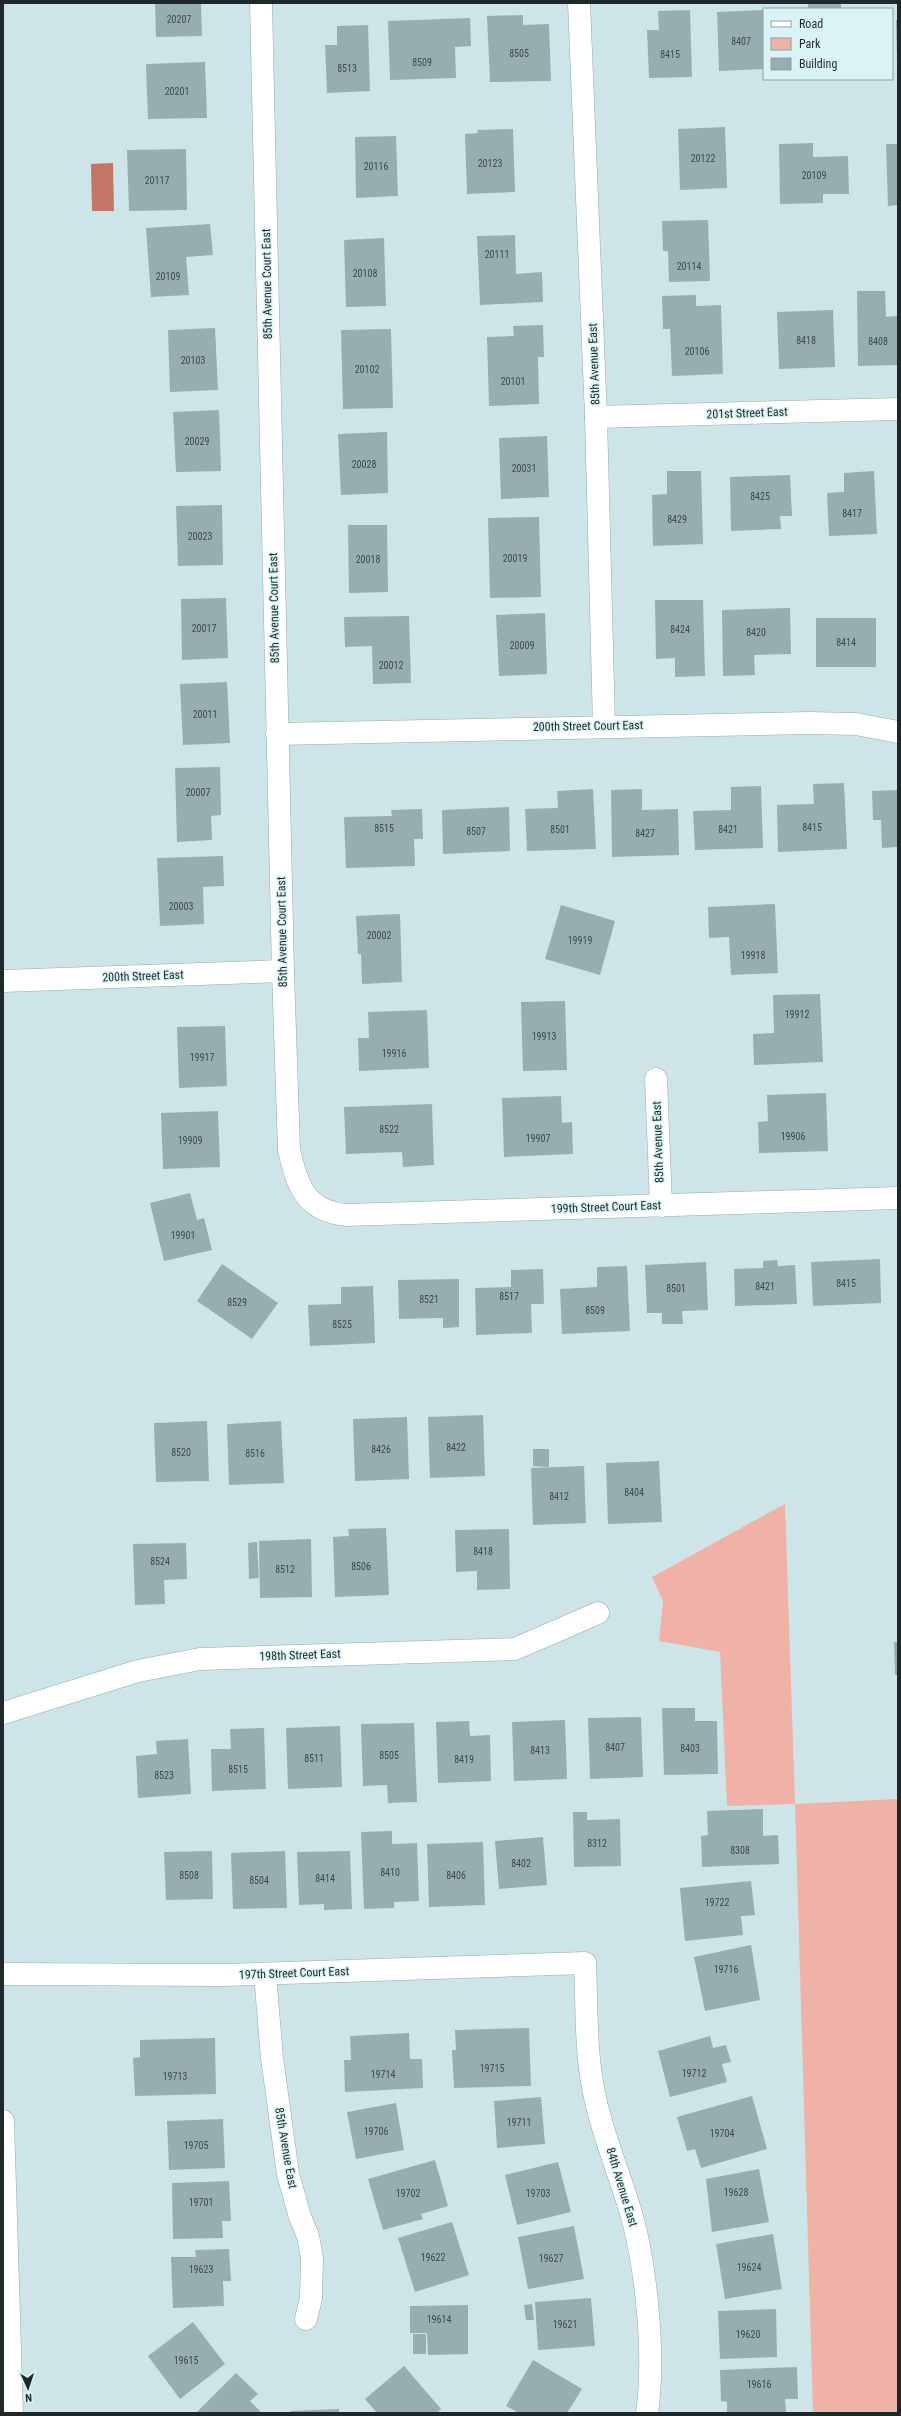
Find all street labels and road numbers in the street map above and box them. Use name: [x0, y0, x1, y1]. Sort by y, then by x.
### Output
street label: 85th Avenue Court East: [259, 228, 275, 340]
street label: 85th Avenue East: [586, 322, 602, 405]
street label: 201st Street East: [706, 405, 788, 421]
street label: 85th Avenue Court East: [266, 552, 282, 664]
street label: 200th Street Court East: [533, 718, 644, 734]
street label: 85th Avenue Court East: [274, 876, 290, 988]
street label: 200th Street East: [102, 968, 184, 984]
street label: 85th Avenue East: [650, 1100, 666, 1183]
street label: 199th Street Court East: [551, 1198, 662, 1216]
street label: 198th Street East: [259, 1647, 341, 1663]
street label: 197th Street Court East: [239, 1964, 350, 1982]
street label: 85th Avenue East: [272, 2106, 300, 2190]
street label: 84th Avenue East: [603, 2146, 641, 2229]

